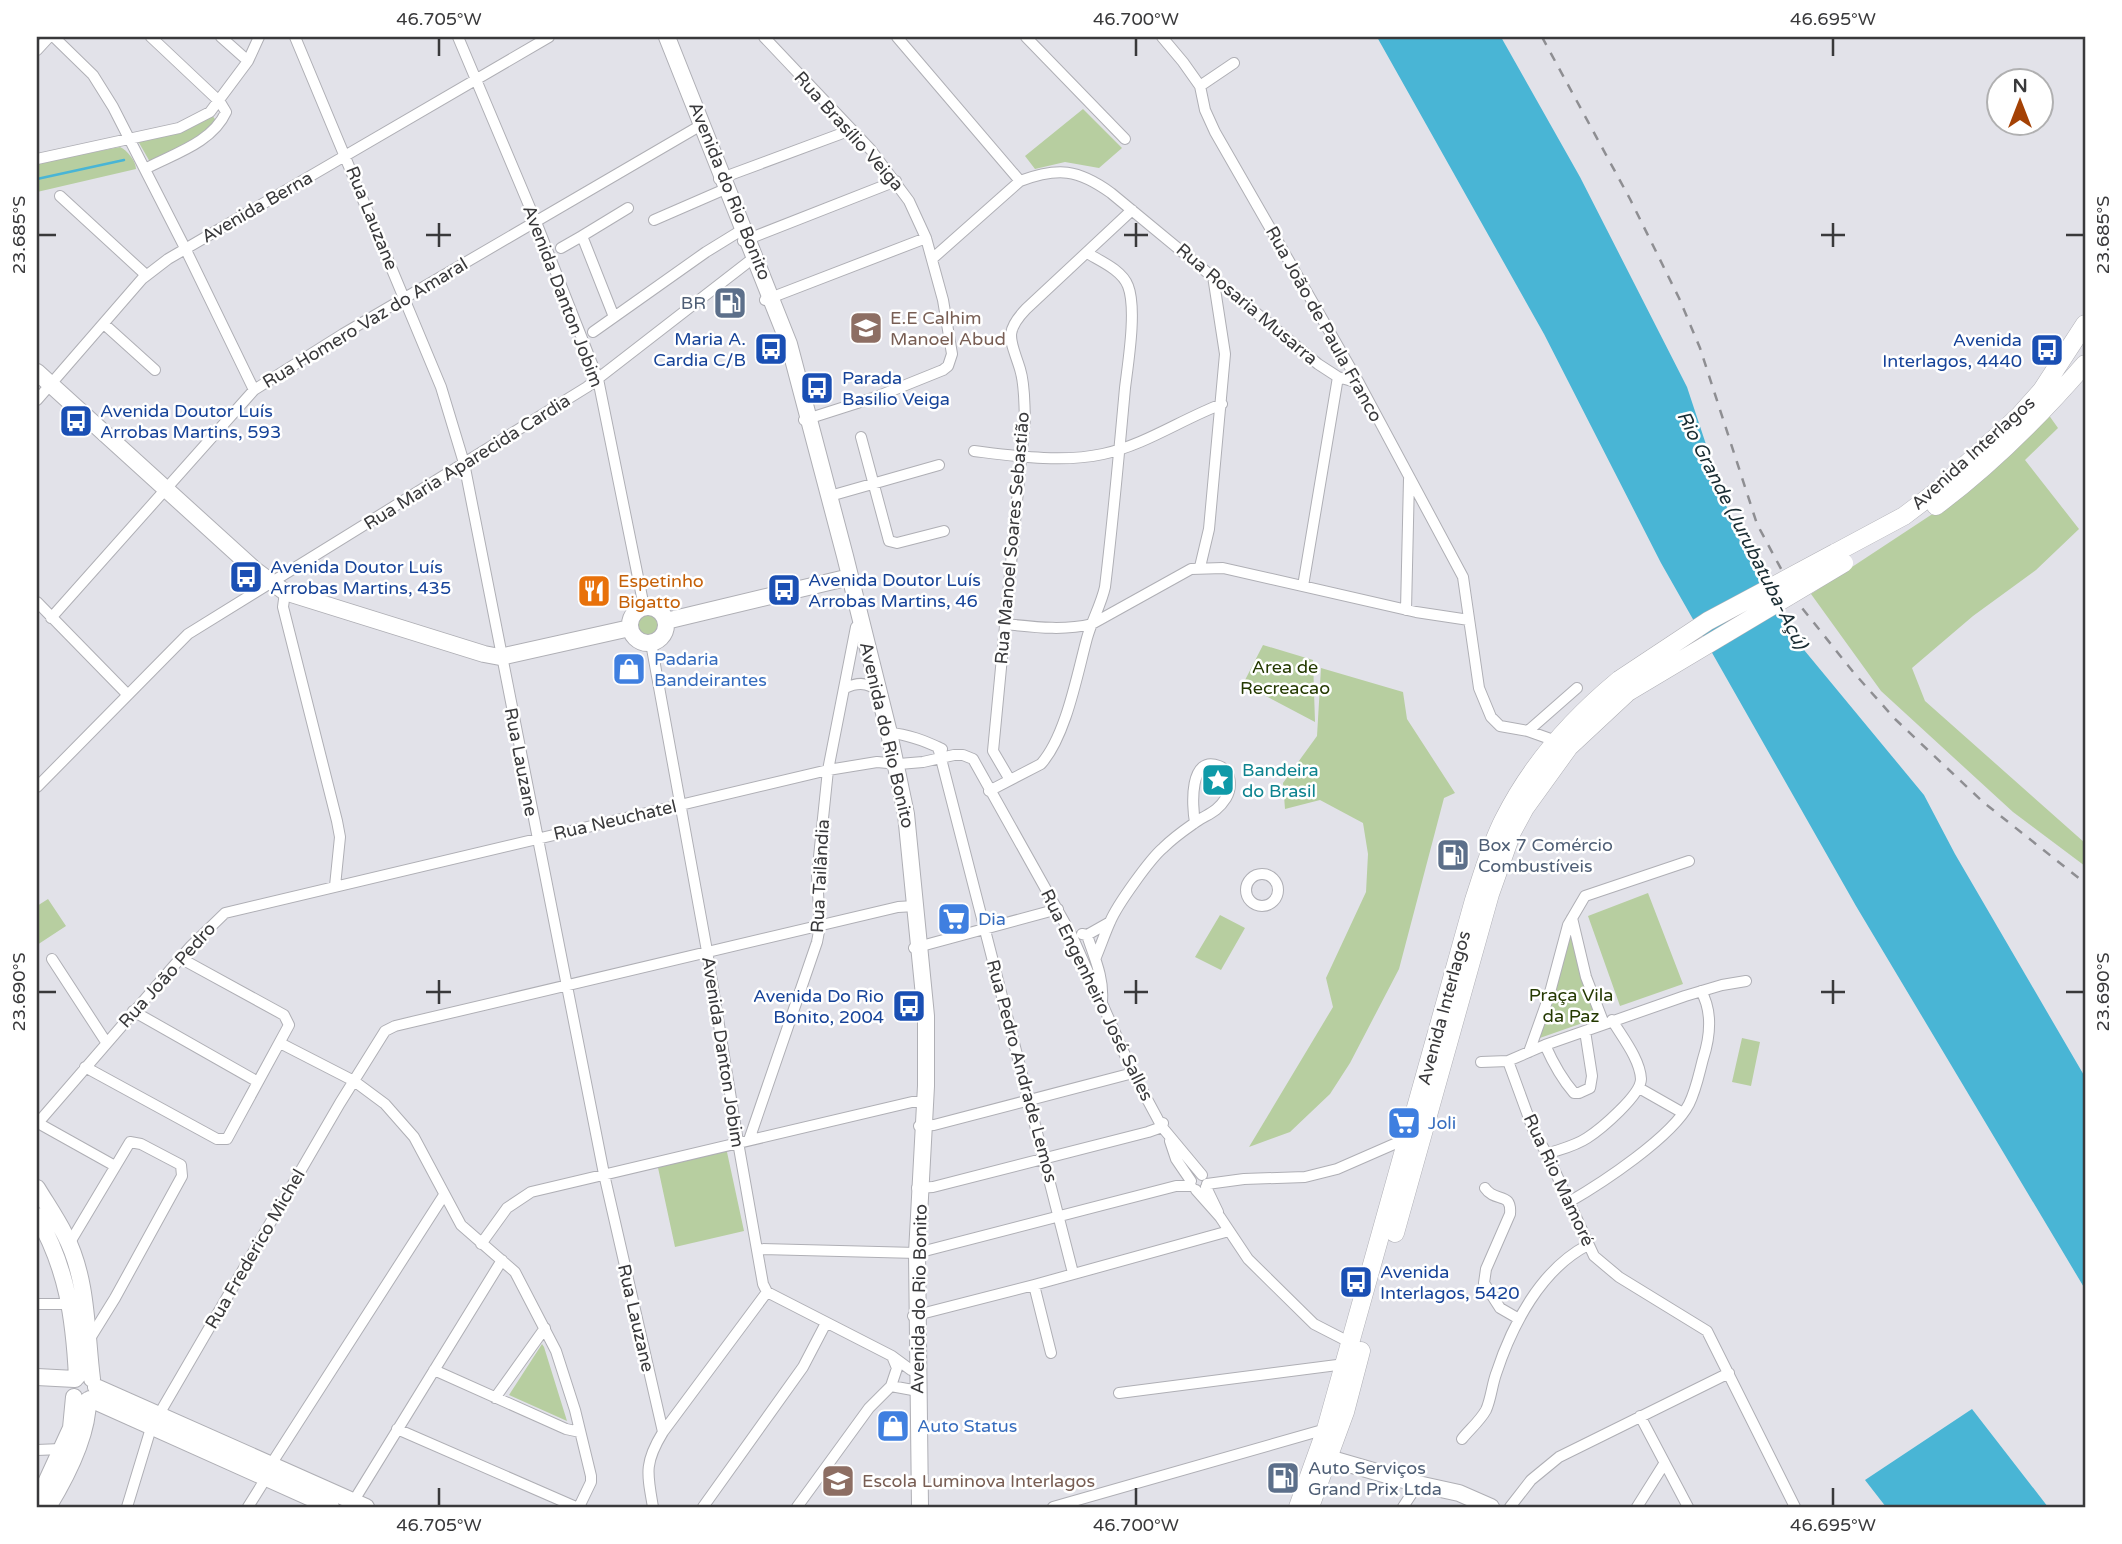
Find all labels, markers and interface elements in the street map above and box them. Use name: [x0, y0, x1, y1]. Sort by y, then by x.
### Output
text: 46.705°W: [396, 8, 482, 30]
text: 46.700°W: [1093, 8, 1179, 30]
text: 46.695°W: [1790, 8, 1876, 30]
north arrow: [1986, 66, 2056, 136]
street label: Rua Brasílio Veiga: [790, 67, 908, 195]
text: N: [2012, 75, 2028, 97]
street label: Avenida do Rio Bonito: [684, 99, 776, 283]
street label: Rua Lauzane: [341, 163, 403, 273]
street label: Avenida Berna: [198, 166, 316, 248]
text: 23.685°S: [8, 196, 30, 274]
text: 23.685°S: [2092, 196, 2114, 274]
street label: Avenida Danton Jobim: [518, 202, 608, 390]
street label: Rua João de Paula Franco: [1261, 222, 1387, 426]
street label: Rua Rosaria Musarra: [1172, 238, 1322, 370]
street label: Rua Homero Vaz do Amaral: [258, 253, 472, 393]
fuel station icon: BR: [711, 284, 749, 322]
place label: BR: [681, 292, 706, 314]
place label: E.E Calhim Manoel Abud: [890, 307, 1006, 350]
school or university icon: E.E Calhim Manoel Abud: [847, 309, 885, 347]
place label: Maria A. Cardia C/B: [653, 328, 746, 371]
place label: Avenida Interlagos, 4440: [1882, 329, 2022, 372]
bus stop icon: Maria A. Cardia C/B: [752, 330, 790, 368]
bus stop icon: Avenida Interlagos, 4440: [2028, 331, 2066, 369]
place label: Parada Basilio Veiga: [842, 367, 950, 410]
bus stop icon: Parada Basilio Veiga: [798, 369, 836, 407]
street label: Rua Maria Aparecida Cardia: [360, 389, 574, 535]
street label: Avenida Interlagos: [1907, 392, 2039, 514]
place label: Avenida Doutor Luís Arrobas Martins, 593: [100, 400, 281, 443]
bus stop icon: Avenida Doutor Luís Arrobas Martins, 593: [57, 402, 95, 440]
water label: Rio Grande (Jurubatuba-Açú): [1672, 407, 1813, 655]
street label: Rua Manoel Soares Sebastião: [990, 411, 1034, 665]
place label: Avenida Doutor Luís Arrobas Martins, 435: [270, 556, 451, 599]
bus stop icon: Avenida Doutor Luís Arrobas Martins, 435: [227, 558, 265, 596]
place label: Avenida Doutor Luís Arrobas Martins, 46: [808, 569, 981, 612]
place label: Espetinho Bigatto: [618, 570, 704, 613]
bus stop icon: Avenida Doutor Luís Arrobas Martins, 46: [765, 571, 803, 609]
restaurant icon: Espetinho Bigatto: [575, 572, 613, 610]
street label: Avenida do Rio Bonito: [855, 640, 919, 830]
place label: Padaria Bandeirantes: [654, 648, 767, 691]
shop icon: Padaria Bandeirantes: [610, 650, 648, 688]
park label: Area de Recreacao: [1240, 656, 1330, 699]
street label: Rua Lauzane: [500, 706, 542, 818]
place label: Bandeira do Brasil: [1242, 759, 1319, 802]
place icon: Bandeira do Brasil: [1199, 761, 1237, 799]
street label: Rua Neuchatel: [551, 795, 679, 845]
street label: Rua Tailândia: [806, 818, 834, 934]
place label: Box 7 Comércio Combustíveis: [1478, 834, 1613, 877]
fuel station icon: Box 7 Comércio Combustíveis: [1434, 836, 1472, 874]
street label: Rua Engenheiro José Salles: [1036, 885, 1158, 1105]
supermarket icon: Dia: [935, 900, 973, 938]
place label: Dia: [978, 908, 1006, 930]
street label: Rua João Pedro: [114, 918, 220, 1032]
street label: Avenida Interlagos: [1413, 928, 1475, 1088]
text: 23.690°S: [8, 952, 30, 1032]
text: 23.690°S: [2092, 952, 2114, 1032]
street label: Avenida Danton Jobim: [697, 955, 749, 1149]
street label: Rua Pedro Andrade Lemos: [982, 957, 1062, 1185]
park label: Praça Vila da Paz: [1529, 984, 1613, 1027]
place label: Avenida Do Rio Bonito, 2004: [753, 985, 884, 1028]
bus stop icon: Avenida Do Rio Bonito, 2004: [890, 987, 928, 1025]
supermarket icon: Joli: [1385, 1104, 1423, 1142]
street label: Rua Rio Mamoré: [1519, 1110, 1599, 1250]
place label: Joli: [1428, 1112, 1456, 1134]
street label: Rua Frederico Michel: [200, 1165, 310, 1333]
street label: Avenida do Rio Bonito: [906, 1204, 932, 1394]
place label: Avenida Interlagos, 5420: [1380, 1261, 1520, 1304]
street label: Rua Lauzane: [613, 1262, 659, 1374]
bus stop icon: Avenida Interlagos, 5420: [1337, 1263, 1375, 1301]
shop icon: Auto Status: [874, 1407, 912, 1445]
place label: Auto Status: [917, 1415, 1017, 1437]
place label: Auto Serviços Grand Prix Ltda: [1308, 1457, 1442, 1500]
fuel station icon: Auto Serviços Grand Prix Ltda: [1264, 1459, 1302, 1497]
school or university icon: Escola Luminova Interlagos: [819, 1462, 857, 1500]
place label: Escola Luminova Interlagos: [862, 1470, 1095, 1492]
text: 46.705°W: [396, 1514, 482, 1536]
text: 46.700°W: [1093, 1514, 1179, 1536]
text: 46.695°W: [1790, 1514, 1876, 1536]

